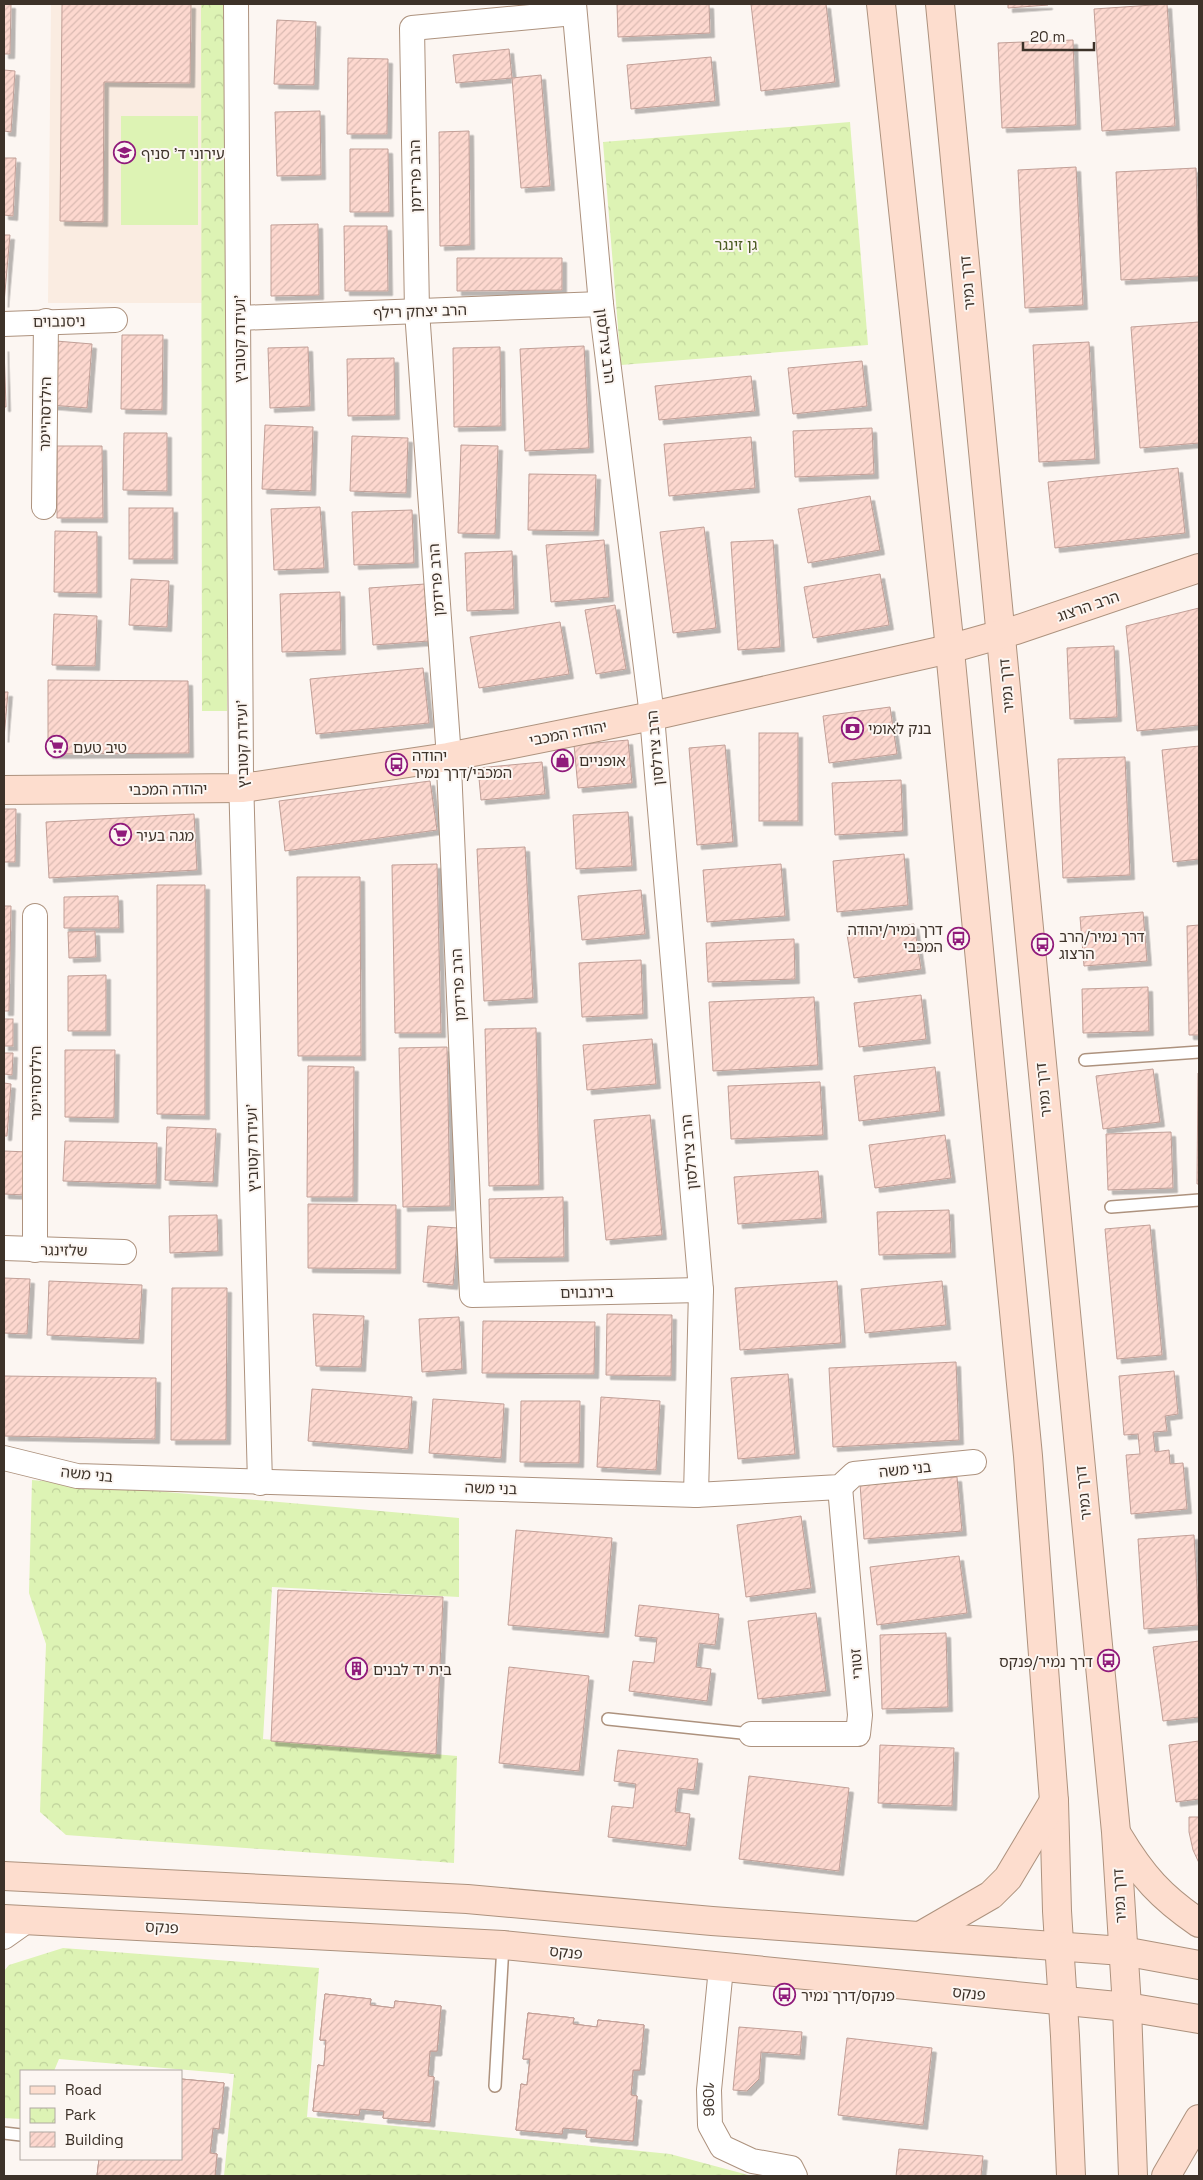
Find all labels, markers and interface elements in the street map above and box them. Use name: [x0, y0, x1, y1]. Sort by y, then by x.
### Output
scale bar: [1023, 20, 1094, 52]
text: 20 m: [1030, 27, 1065, 46]
street label: הרב פרידמן: [405, 139, 425, 213]
school or university icon: עירוני ד' סניף: [113, 141, 137, 165]
place label: עירוני ד' סניף: [141, 144, 225, 163]
park label: גן זינגר: [715, 235, 758, 254]
street label: דרך נמיר: [955, 255, 979, 311]
street label: ועידת קטוביץ': [230, 295, 249, 383]
street label: הרב יצחק רילף: [373, 300, 467, 322]
street label: הרב צירלסון: [592, 307, 620, 385]
street label: ניסנבוים: [33, 311, 85, 331]
street label: הילדסהיימר: [35, 376, 55, 452]
street label: הרב פרידמן: [424, 543, 448, 617]
street label: הרב הרצוג: [1054, 586, 1122, 626]
street label: דרך נמיר: [994, 658, 1018, 714]
street label: ועידת קטוביץ': [232, 700, 252, 788]
street label: הרב צירלסון: [642, 709, 668, 787]
street label: יהודה המכבי: [527, 716, 609, 750]
bank icon: בנק לאומי: [840, 716, 864, 740]
place label: בנק לאומי: [868, 719, 932, 738]
supermarket icon: טיב טעם: [45, 735, 69, 759]
place label: טיב טעם: [73, 738, 127, 757]
place label: יהודה המכבי/דרך נמיר: [412, 746, 512, 782]
shop icon: אופניים: [551, 748, 575, 772]
place label: אופניים: [579, 751, 626, 770]
bus stop icon: יהודה המכבי/דרך נמיר: [384, 752, 408, 776]
street label: יהודה המכבי: [128, 779, 208, 799]
supermarket icon: מגה בעיר: [108, 823, 132, 847]
place label: מגה בעיר: [136, 826, 194, 845]
place label: דרך נמיר/יהודה המכבי: [847, 920, 943, 956]
bus stop icon: דרך נמיר/יהודה המכבי: [947, 926, 971, 950]
place label: דרך נמיר/הרב הרצוג: [1059, 927, 1145, 963]
bus stop icon: דרך נמיר/הרב הרצוג: [1031, 933, 1055, 957]
street label: הרב פרידמן: [447, 948, 469, 1022]
street label: הילדסהיימר: [26, 1046, 45, 1120]
street label: דרך נמיר: [1031, 1062, 1055, 1118]
street label: ועידת קטוביץ': [242, 1104, 262, 1192]
street label: הרב צירלסון: [676, 1113, 702, 1191]
street label: שלזינגר: [40, 1240, 88, 1260]
street label: בירנבוים: [560, 1282, 614, 1302]
street label: בני משה: [878, 1457, 933, 1481]
street label: בני משה: [60, 1462, 115, 1486]
street label: דרך נמיר: [1071, 1465, 1095, 1521]
street label: בני משה: [464, 1478, 518, 1498]
street label: זטורי: [845, 1648, 867, 1680]
bus stop icon: דרך נמיר/פנקס: [1097, 1649, 1121, 1673]
place label: דרך נמיר/פנקס: [999, 1652, 1093, 1671]
building icon: בית יד לבנים: [345, 1657, 369, 1681]
place label: בית יד לבנים: [373, 1660, 452, 1679]
street label: דרך נמיר: [1108, 1868, 1130, 1924]
street label: פנקס: [145, 1917, 179, 1937]
street label: פנקס: [548, 1941, 584, 1963]
street label: פנקס: [951, 1982, 987, 2004]
bus stop icon: פנקס/דרך נמיר: [773, 1983, 797, 2007]
place label: פנקס/דרך נמיר: [801, 1986, 895, 2005]
legend: [20, 2070, 182, 2160]
text: Road: [65, 2080, 102, 2099]
street label: 1096: [699, 2081, 719, 2117]
text: Park: [65, 2105, 96, 2124]
text: Building: [65, 2130, 124, 2149]

